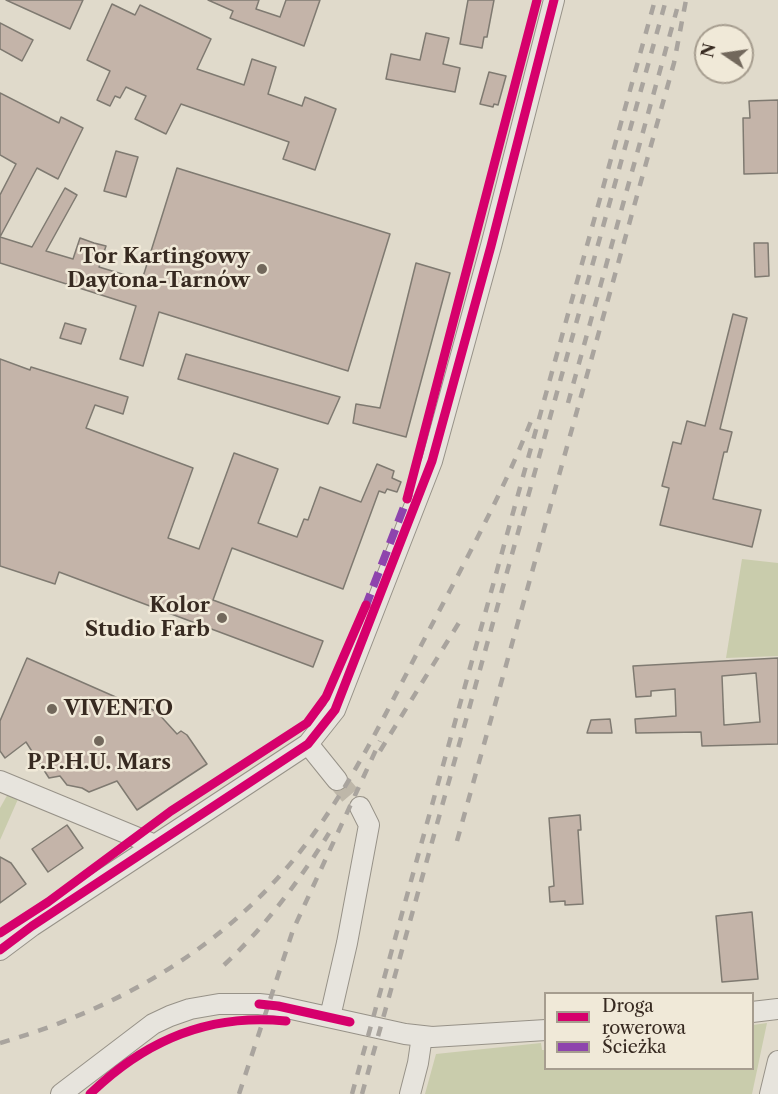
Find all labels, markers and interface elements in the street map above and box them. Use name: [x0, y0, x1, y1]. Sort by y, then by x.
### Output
north arrow: [694, 24, 754, 84]
text: N: [697, 41, 720, 59]
place label: Tor Kartingowy Daytona-Tarnów: [67, 244, 250, 294]
marker: Tor Kartingowy Daytona-Tarnów: [255, 262, 269, 276]
place label: Kolor Studio Farb: [85, 593, 210, 643]
marker: Kolor Studio Farb: [215, 611, 229, 625]
place label: VIVENTO: [64, 696, 173, 722]
marker: VIVENTO: [45, 702, 59, 716]
marker: P.P.H.U. Mars: [92, 734, 106, 748]
place label: P.P.H.U. Mars: [27, 750, 171, 776]
legend: [544, 992, 754, 1070]
text: Droga rowerowa: [602, 995, 686, 1039]
text: Ścieżka: [602, 1036, 667, 1058]

